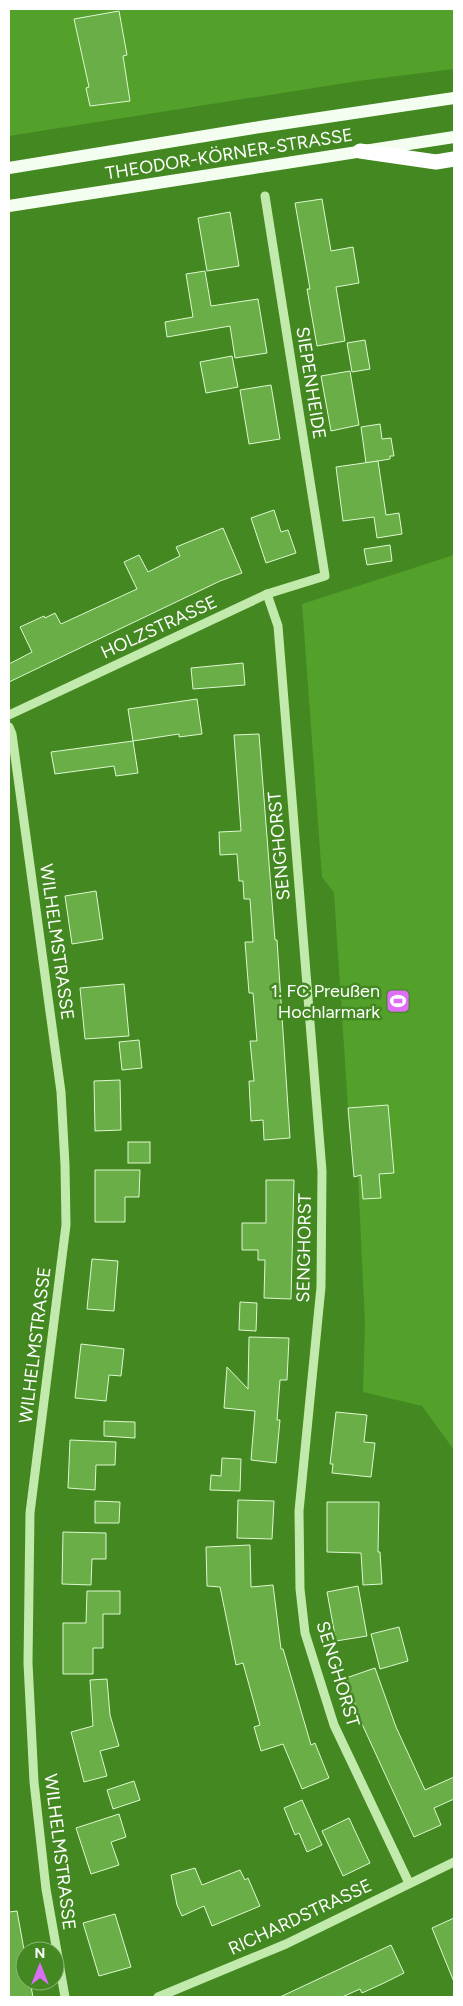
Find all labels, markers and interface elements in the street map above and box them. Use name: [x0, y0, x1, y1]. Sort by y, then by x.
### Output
street label: THEODOR-KÖRNER-STRASSE: [104, 124, 354, 184]
street label: SIEPENHEIDE: [291, 325, 331, 441]
street label: HOLZSTRASSE: [97, 590, 221, 664]
street label: SENGHORST: [263, 791, 295, 901]
street label: WILHELMSTRASSE: [35, 862, 79, 1022]
place label: 1. FC Preußen Hochlarmark: [271, 980, 380, 1023]
sports icon: 1. FC Preußen Hochlarmark: [385, 988, 411, 1014]
street label: SENGHORST: [292, 1193, 316, 1303]
street label: WILHELMSTRASSE: [14, 1265, 56, 1425]
street label: SENGHORST: [312, 1619, 364, 1729]
street label: WILHELMSTRASSE: [39, 1772, 81, 1932]
street label: RICHARDSTRASSE: [225, 1874, 375, 1960]
north arrow: [15, 1941, 65, 1991]
text: N: [35, 1945, 45, 1962]

